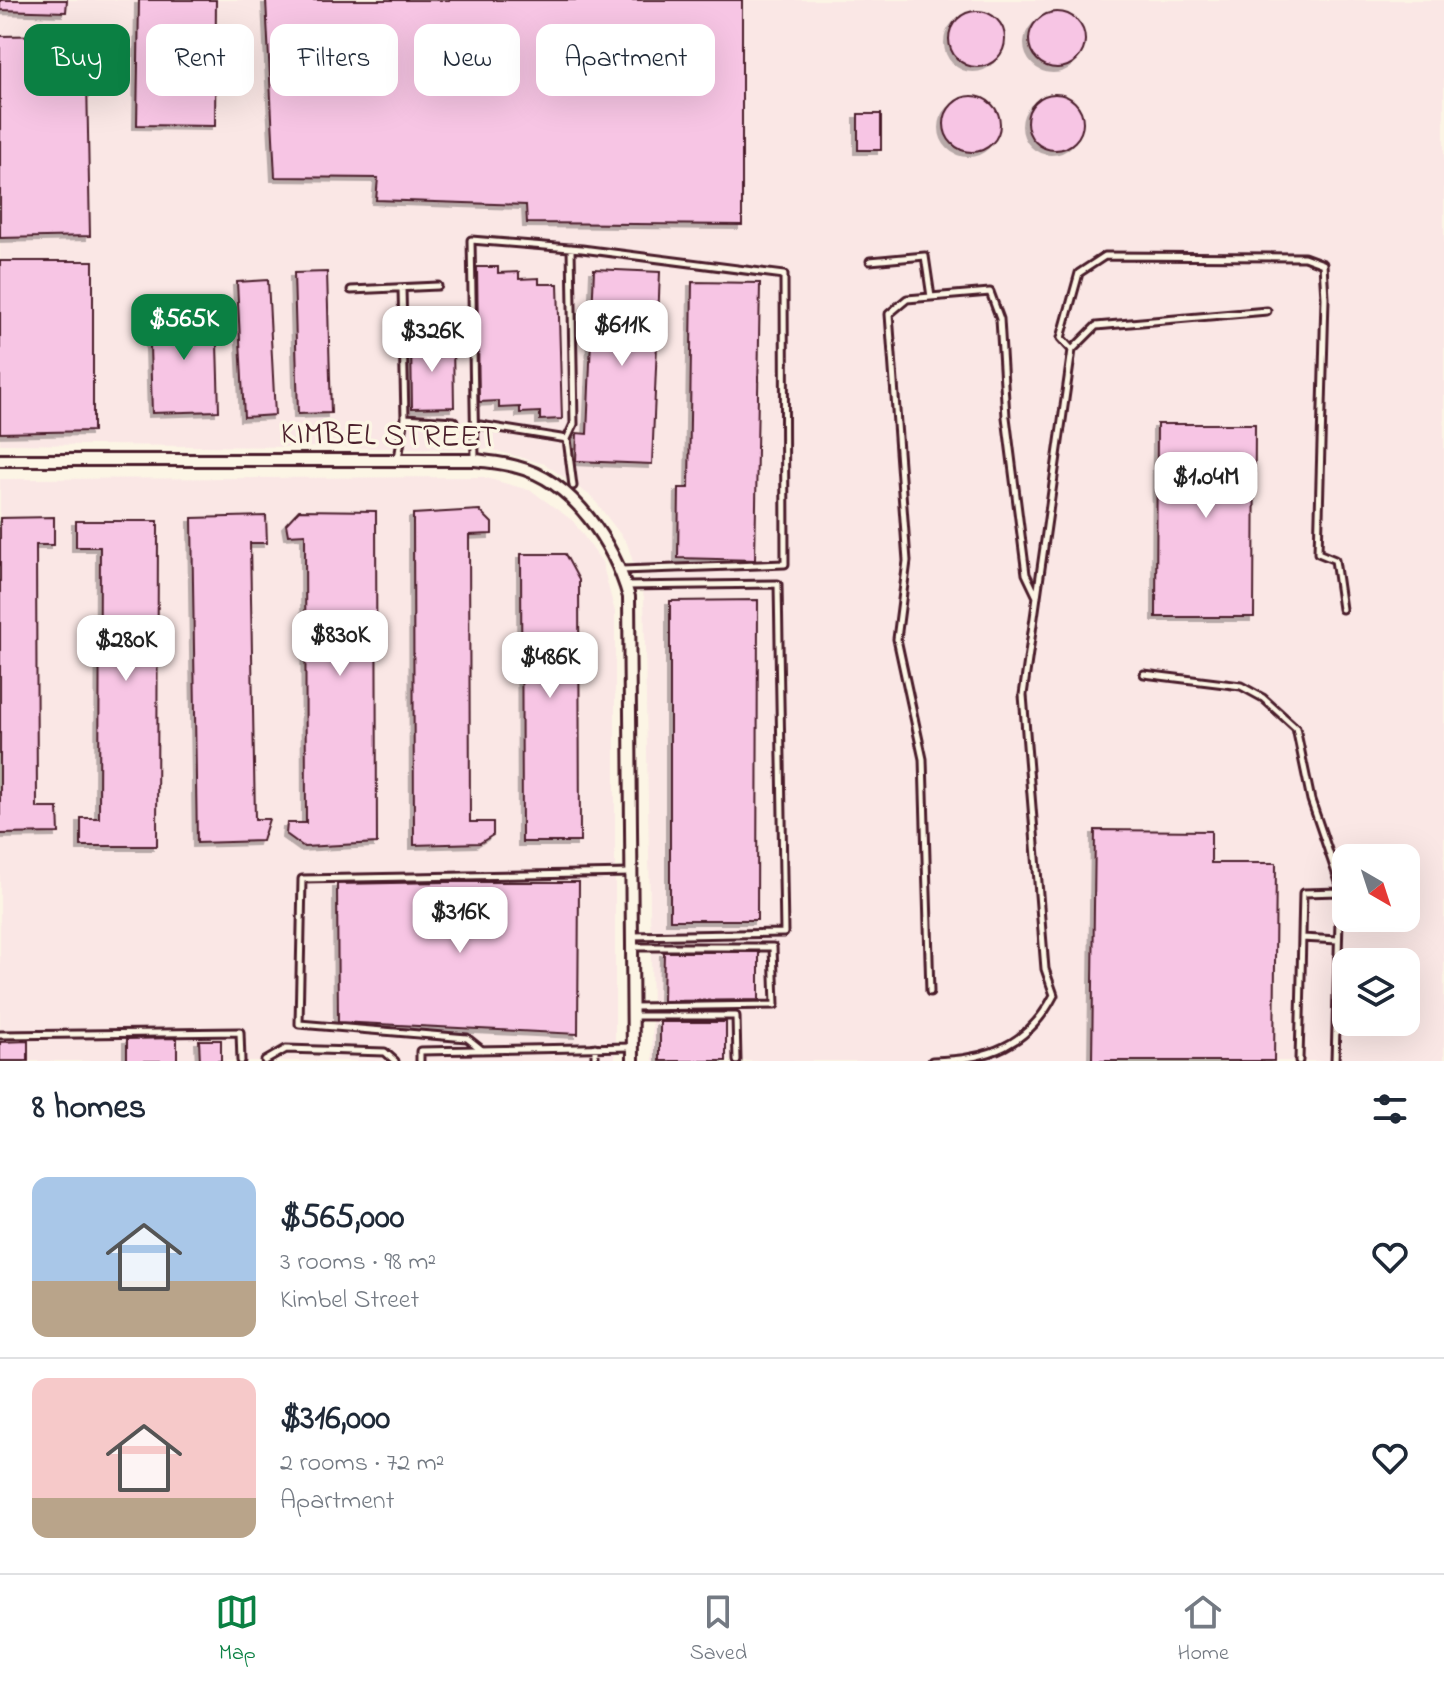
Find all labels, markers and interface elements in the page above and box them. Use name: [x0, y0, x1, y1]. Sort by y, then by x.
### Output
chip: Buy: [24, 24, 130, 96]
chip: Rent: [146, 24, 254, 96]
chip: Filters: [270, 24, 398, 96]
chip: New: [414, 24, 520, 96]
chip: Apartment: [536, 24, 715, 96]
pin: $565K: [128, 294, 240, 362]
pin: $611K: [566, 300, 678, 368]
text: $565K: [149, 301, 219, 339]
pin: $326K: [376, 306, 488, 374]
text: $611K: [594, 307, 650, 345]
text: $326K: [400, 313, 464, 351]
street label: KIMBEL STREET: [280, 412, 498, 462]
pin: $1.04M: [1141, 452, 1271, 520]
text: $1.04M: [1172, 459, 1240, 497]
pin: $830K: [284, 610, 396, 678]
pin: $280K: [70, 615, 182, 683]
text: $830K: [310, 617, 370, 655]
text: $280K: [95, 622, 157, 660]
pin: $486K: [494, 632, 606, 700]
text: $486K: [520, 639, 580, 677]
north arrow: [1332, 844, 1420, 932]
map controls: [1332, 844, 1420, 1036]
pin: $316K: [404, 887, 516, 955]
text: $316K: [431, 894, 489, 932]
button: layers: [1332, 948, 1420, 1036]
text: 8 homes: [32, 1084, 146, 1134]
icon: filters: [1368, 1087, 1412, 1131]
text: $565,000: [280, 1194, 404, 1244]
icon: home: [96, 1209, 192, 1305]
icon: heart: [1368, 1235, 1412, 1279]
text: 3 rooms · 98 m²: [280, 1244, 436, 1282]
text: Kimbel Street: [280, 1282, 419, 1320]
text: $316,000: [280, 1395, 390, 1445]
icon: home: [96, 1410, 192, 1506]
icon: heart: [1368, 1436, 1412, 1480]
text: 2 rooms · 72 m²: [280, 1445, 445, 1483]
text: Apartment: [280, 1483, 394, 1521]
tab: Map: [215, 1590, 259, 1670]
tab: Saved: [690, 1590, 747, 1670]
tab: Home: [1178, 1590, 1229, 1670]

